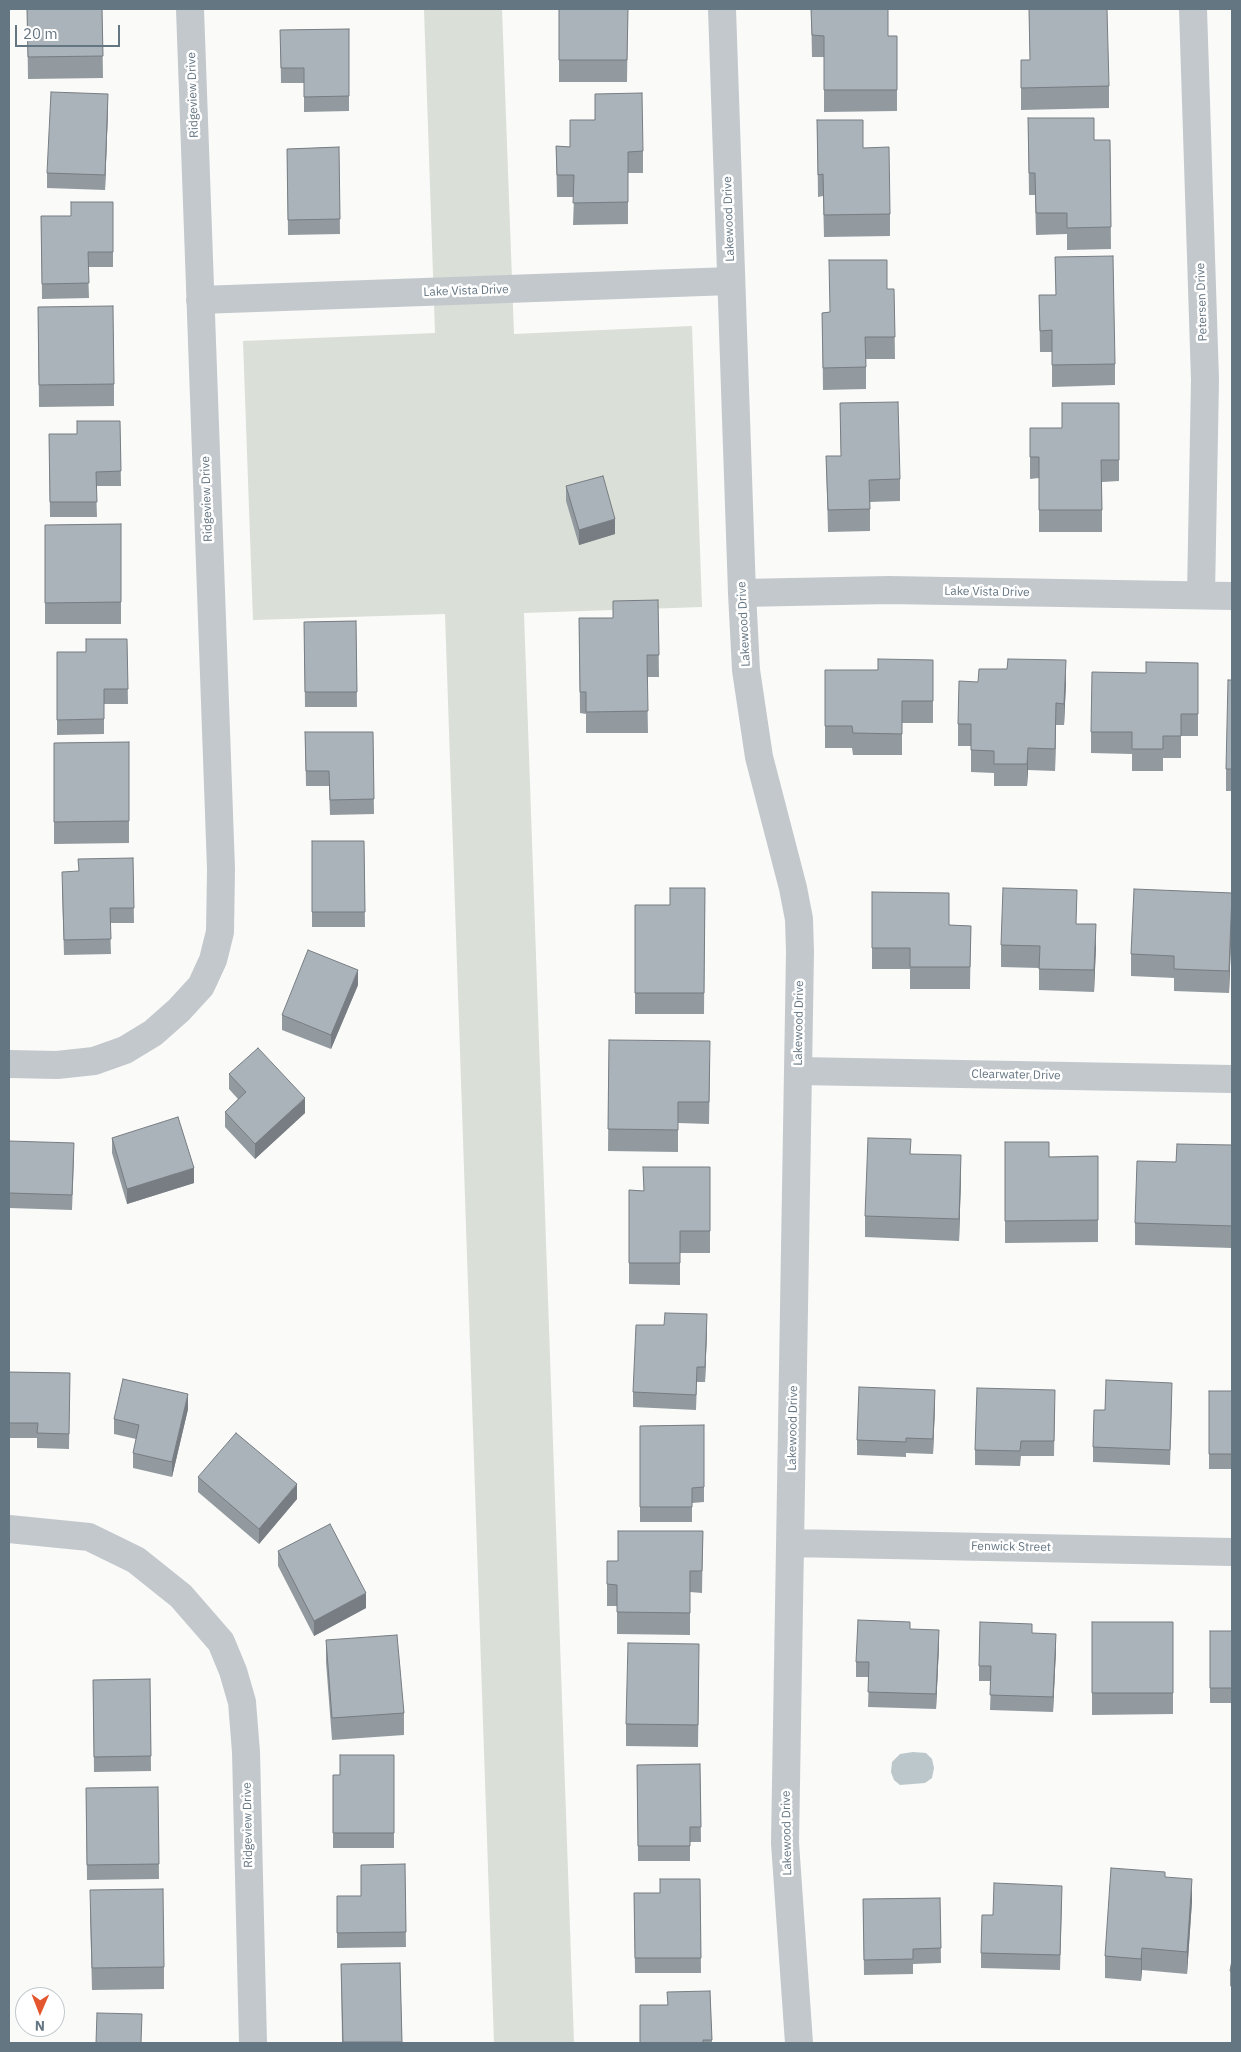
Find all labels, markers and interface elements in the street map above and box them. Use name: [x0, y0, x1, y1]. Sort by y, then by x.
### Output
scale bar: [18, 15, 122, 47]
text: 20 m: [23, 24, 58, 43]
street label: Ridgeview Drive: [184, 52, 202, 138]
street label: Lakewood Drive: [720, 176, 738, 262]
street label: Petersen Drive: [1193, 262, 1211, 342]
street label: Lake Vista Drive: [423, 282, 509, 300]
street label: Ridgeview Drive: [198, 456, 216, 542]
street label: Lakewood Drive: [735, 581, 753, 667]
street label: Lake Vista Drive: [944, 584, 1030, 600]
street label: Lakewood Drive: [791, 980, 807, 1066]
street label: Clearwater Drive: [971, 1067, 1061, 1083]
street label: Lakewood Drive: [785, 1385, 801, 1471]
street label: Fenwick Street: [971, 1539, 1051, 1555]
street label: Ridgeview Drive: [240, 1782, 256, 1868]
street label: Lakewood Drive: [779, 1790, 795, 1876]
north arrow: [15, 1987, 65, 2037]
text: N: [35, 2017, 45, 2035]

